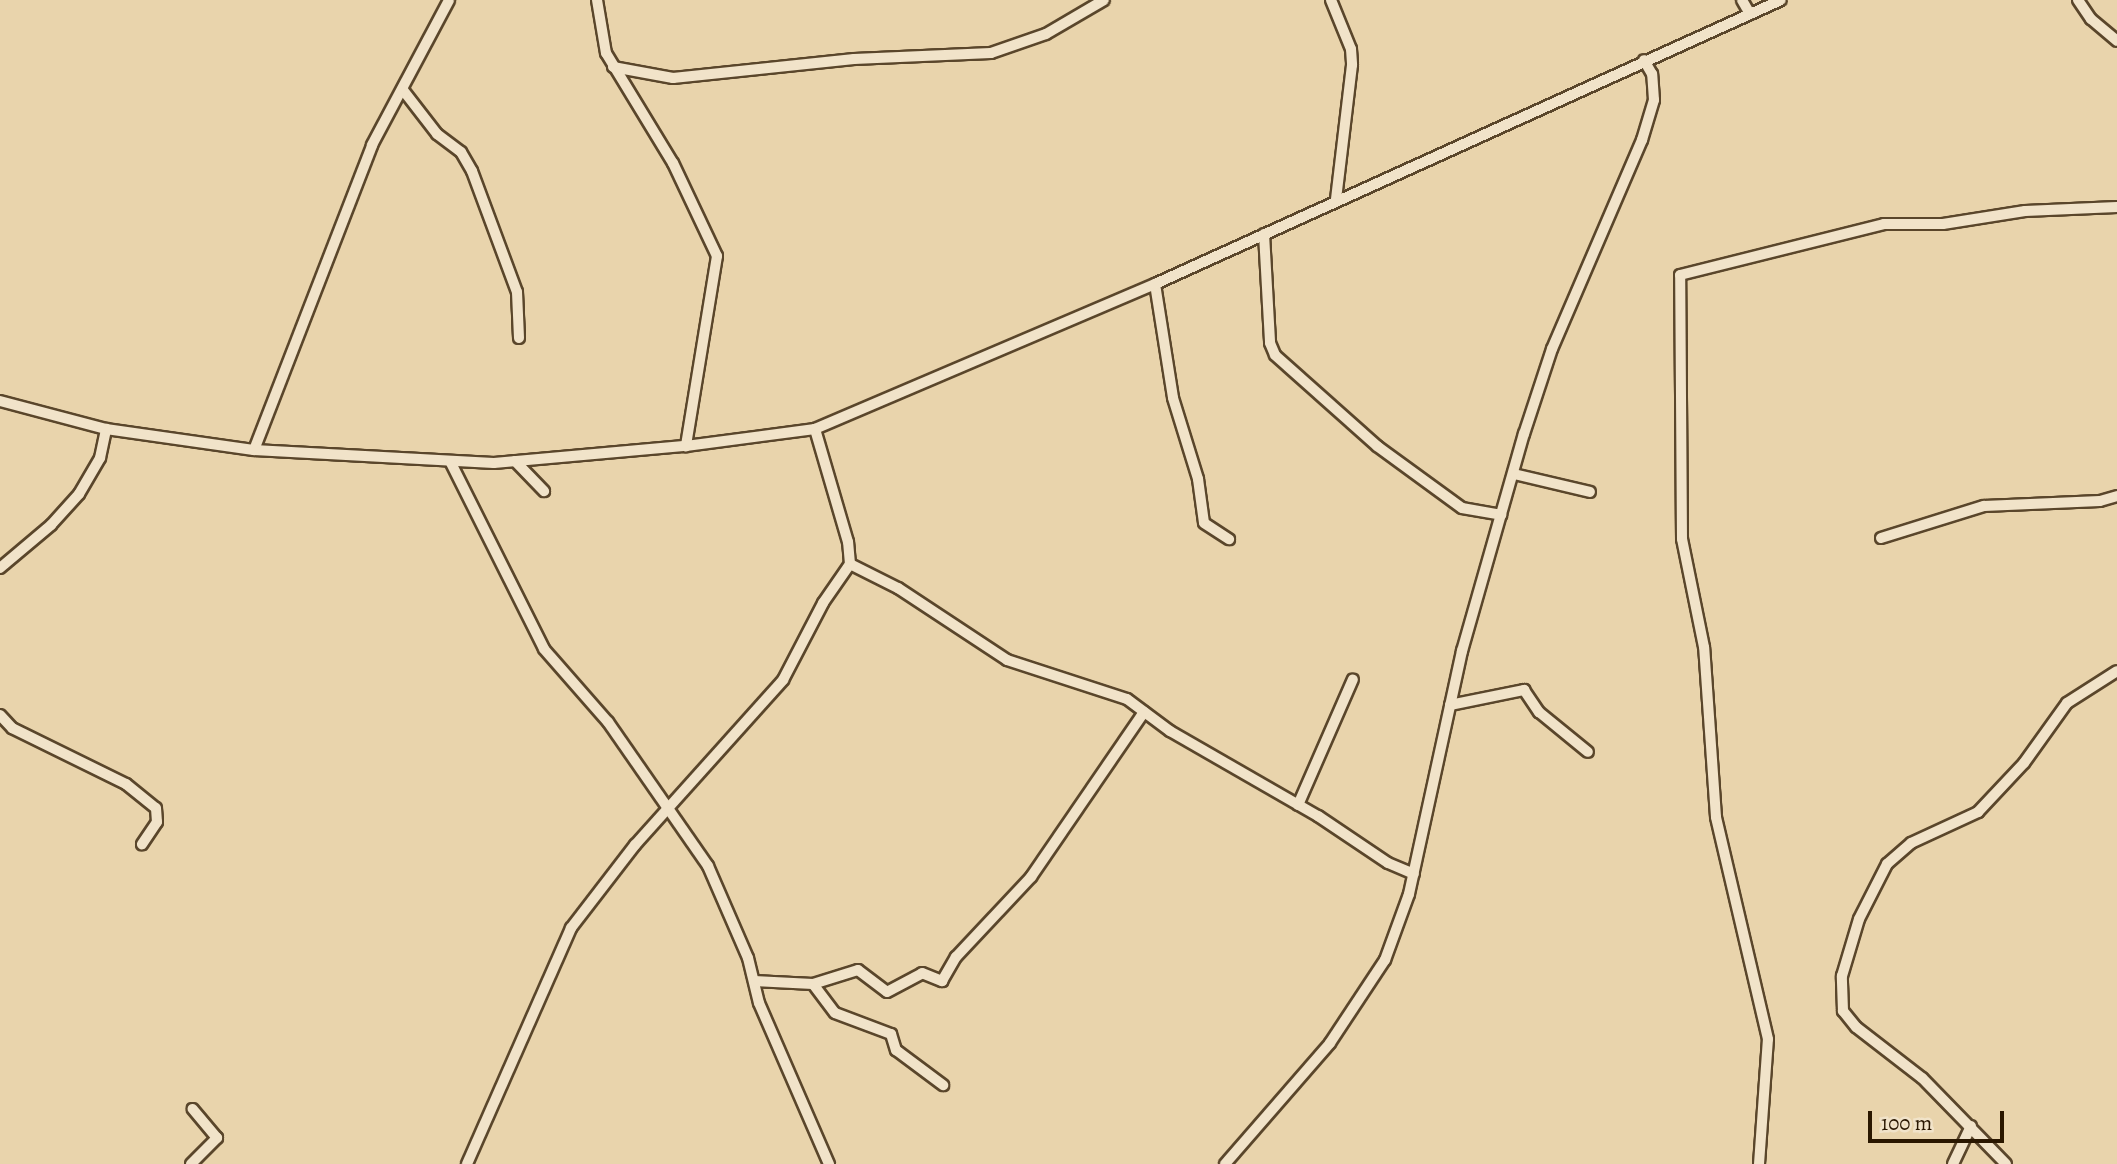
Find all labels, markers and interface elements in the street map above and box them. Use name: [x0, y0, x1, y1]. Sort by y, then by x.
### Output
scale bar: [1872, 1098, 2008, 1142]
text: 100 m: [1881, 1109, 1932, 1137]

